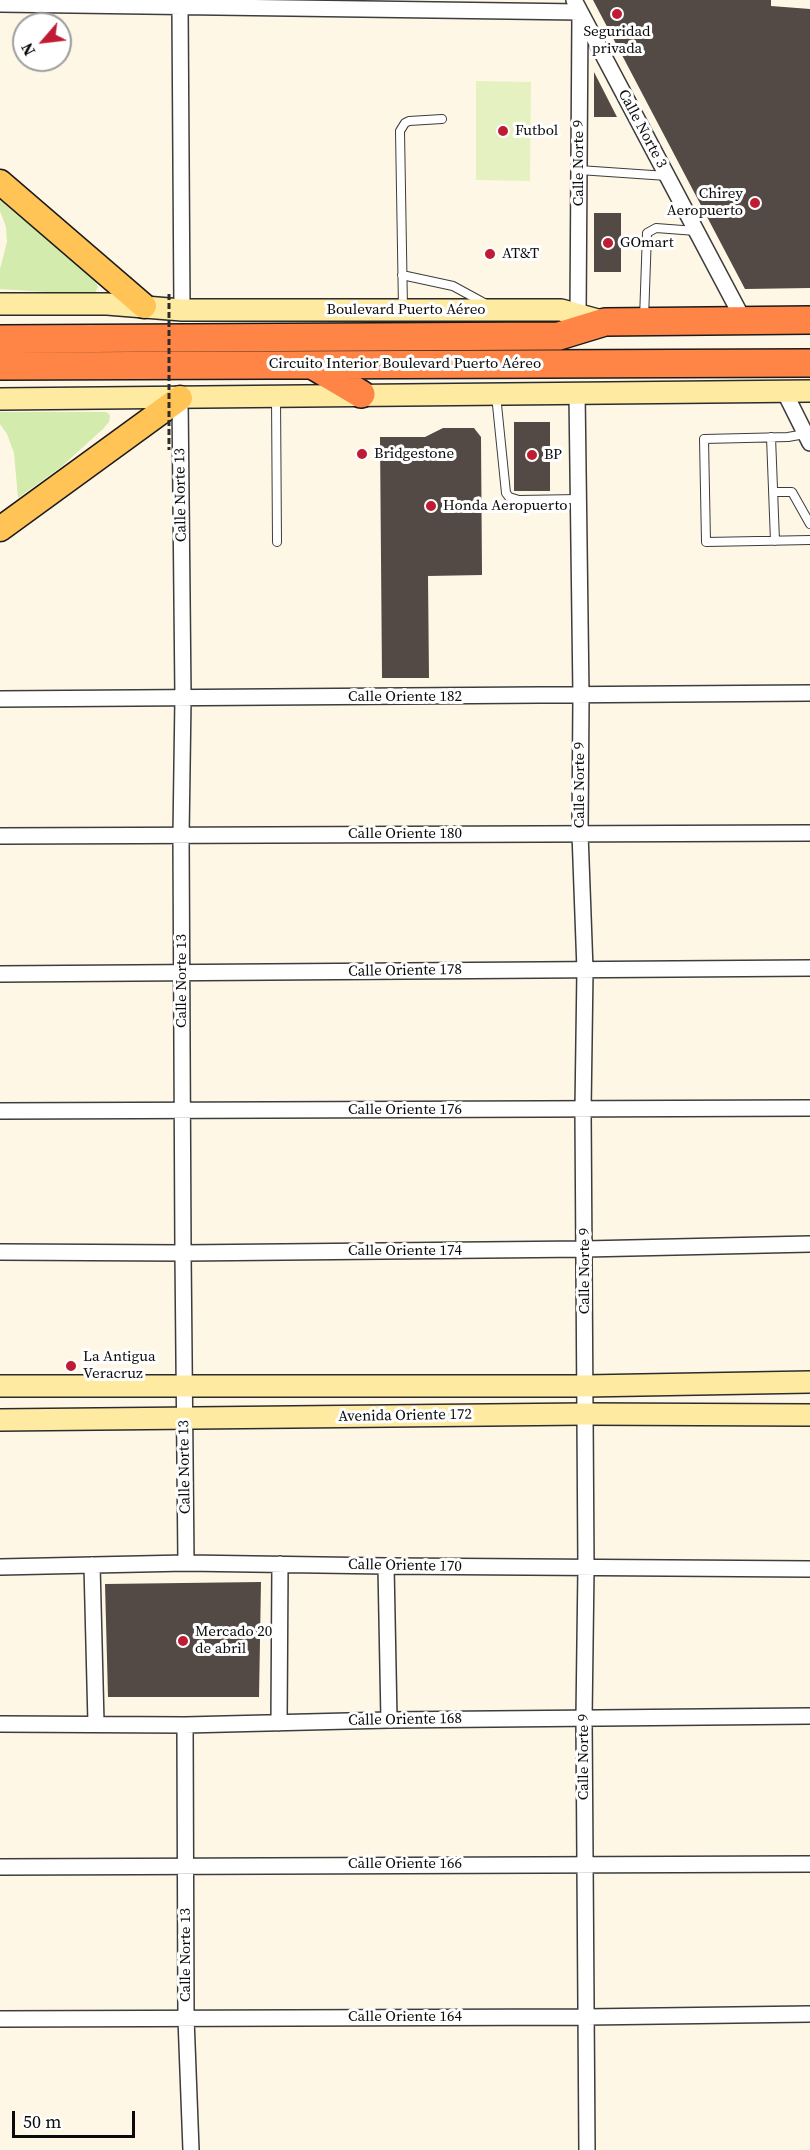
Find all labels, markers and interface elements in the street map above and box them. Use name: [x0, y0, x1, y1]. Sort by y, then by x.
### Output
marker: Seguridad privada: [610, 7, 624, 21]
north arrow: [12, 12, 72, 72]
place label: Seguridad privada: [583, 23, 651, 58]
text: N: [15, 39, 40, 60]
street label: Calle Norte 3: [614, 87, 670, 171]
street label: Calle Norte 9: [570, 120, 588, 206]
place label: Futbol: [515, 122, 558, 140]
marker: Futbol: [496, 124, 510, 138]
place label: Chirey Aeropuerto: [667, 185, 743, 220]
marker: Chirey Aeropuerto: [748, 196, 762, 210]
place label: GOmart: [620, 234, 674, 252]
marker: GOmart: [601, 236, 615, 250]
place label: AT&T: [502, 245, 539, 263]
marker: AT&T: [483, 247, 497, 261]
street label: Boulevard Puerto Aéreo: [326, 301, 486, 319]
street label: Circuito Interior Boulevard Puerto Aéreo: [269, 355, 541, 373]
place label: Bridgestone: [374, 445, 454, 463]
place label: BP: [544, 446, 562, 464]
marker: Bridgestone: [355, 447, 369, 461]
street label: Calle Norte 13: [171, 448, 191, 542]
marker: BP: [525, 448, 539, 462]
place label: Honda Aeropuerto: [443, 497, 567, 515]
marker: Honda Aeropuerto: [424, 499, 438, 513]
street label: Calle Oriente 182: [348, 688, 462, 706]
street label: Calle Norte 9: [571, 742, 589, 828]
street label: Calle Oriente 180: [348, 825, 462, 843]
street label: Calle Norte 13: [173, 934, 191, 1028]
street label: Calle Oriente 178: [348, 961, 462, 981]
street label: Calle Oriente 176: [348, 1101, 462, 1119]
street label: Calle Norte 9: [576, 1228, 594, 1314]
street label: Calle Oriente 174: [348, 1242, 462, 1260]
place label: La Antigua Veracruz: [83, 1348, 156, 1383]
marker: La Antigua Veracruz: [64, 1359, 78, 1373]
street label: Avenida Oriente 172: [338, 1406, 472, 1426]
street label: Calle Norte 13: [175, 1420, 195, 1514]
street label: Calle Oriente 170: [348, 1556, 462, 1576]
place label: Mercado 20 de abril: [195, 1623, 272, 1658]
marker: Mercado 20 de abril: [176, 1634, 190, 1648]
street label: Calle Oriente 168: [348, 1710, 462, 1730]
street label: Calle Norte 9: [575, 1714, 593, 1800]
street label: Calle Oriente 166: [348, 1855, 462, 1873]
street label: Calle Norte 13: [177, 1908, 195, 2002]
street label: Calle Oriente 164: [348, 2008, 462, 2026]
scale bar: [15, 2099, 138, 2137]
text: 50 m: [23, 2109, 61, 2134]

